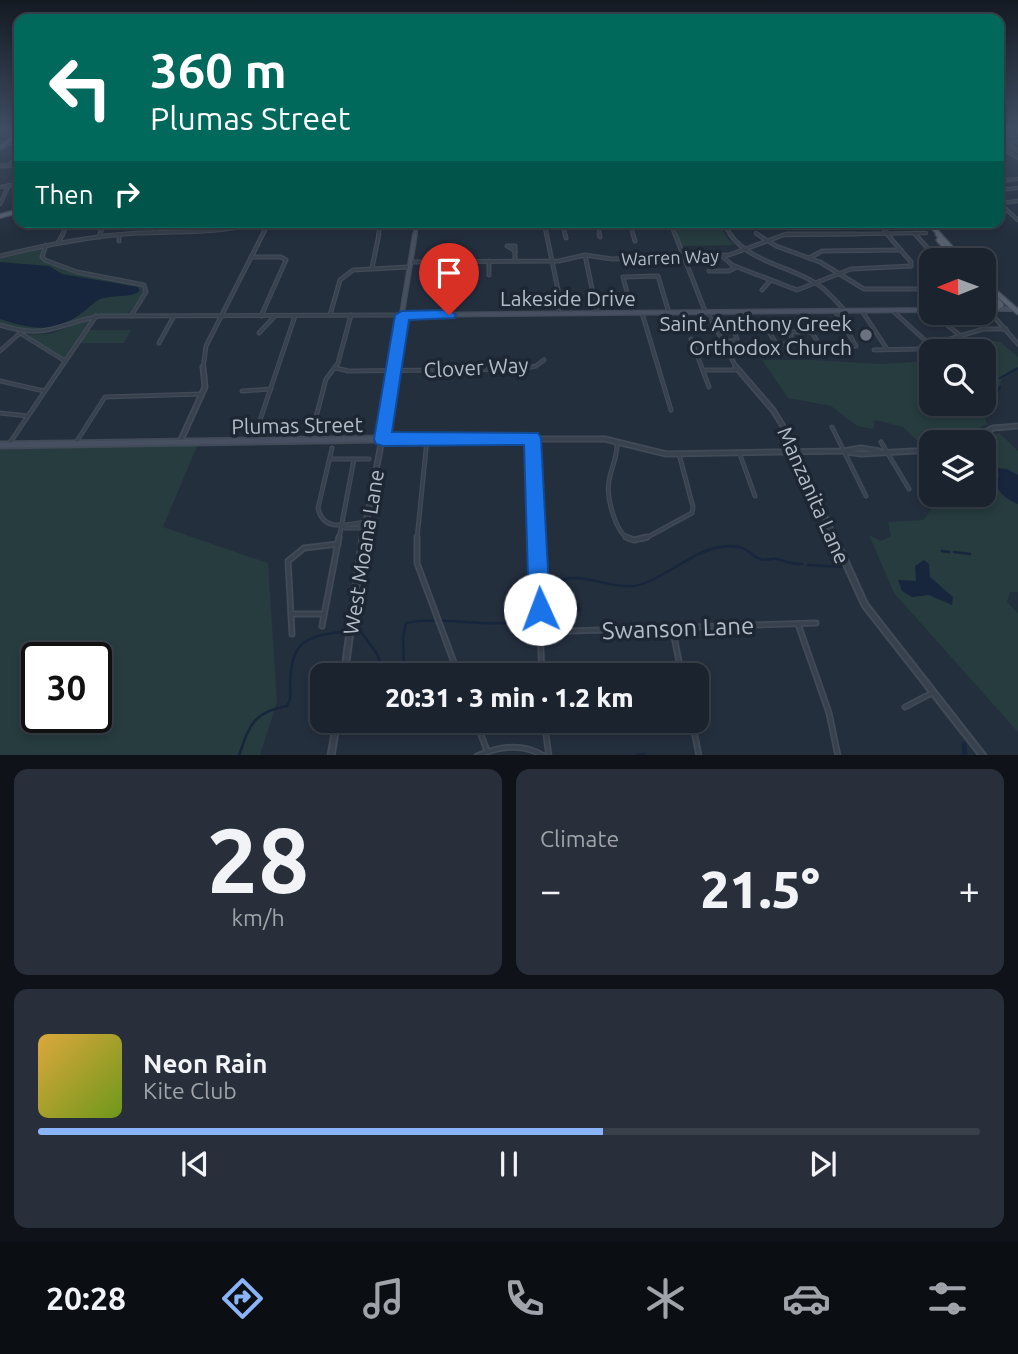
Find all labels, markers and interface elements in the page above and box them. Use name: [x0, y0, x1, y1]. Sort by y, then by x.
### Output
icon: left: [35, 42, 126, 133]
text: 360 m: [150, 42, 287, 97]
text: Plumas Street: [150, 100, 350, 136]
icon: right: [108, 175, 146, 213]
text: Then: [35, 180, 94, 209]
pin: [419, 243, 479, 315]
street label: Warren Way: [621, 245, 719, 269]
north arrow: [919, 248, 996, 326]
map controls: [919, 248, 996, 507]
icon: arrive: [430, 254, 468, 292]
street label: Lakeside Drive: [500, 286, 636, 310]
place label: Saint Anthony Greek Orthodox Church: [659, 311, 852, 359]
marker: Saint Anthony Greek Orthodox Church: [858, 327, 874, 343]
button: search: [919, 339, 996, 416]
street label: Clover Way: [423, 352, 529, 382]
street label: Plumas Street: [231, 412, 363, 438]
street label: Manzanita Lane: [773, 423, 855, 567]
button: layers: [919, 430, 996, 507]
street label: West Moana Lane: [338, 468, 388, 636]
position arrow: [503, 572, 577, 646]
street label: Swanson Lane: [601, 612, 755, 644]
speed limit sign: 30: [21, 642, 112, 733]
text: 20:31 · 3 min · 1.2 km: [385, 683, 634, 712]
text: 28: [207, 808, 309, 910]
text: Climate: [540, 826, 619, 851]
text: 21.5°: [700, 860, 820, 918]
text: −: [540, 869, 561, 911]
text: +: [959, 869, 980, 911]
text: km/h: [231, 905, 285, 930]
text: Neon Rain: [143, 1049, 268, 1078]
text: Kite Club: [143, 1078, 237, 1103]
icon: previous: [176, 1145, 214, 1183]
icon: pause: [490, 1145, 528, 1183]
icon: next: [804, 1145, 842, 1183]
icon: directions: [218, 1274, 267, 1323]
icon: music: [359, 1274, 408, 1323]
icon: phone: [500, 1274, 549, 1323]
icon: climate: [641, 1274, 690, 1323]
icon: car: [782, 1274, 831, 1323]
icon: filters: [923, 1274, 972, 1323]
text: 20:28: [46, 1280, 126, 1316]

